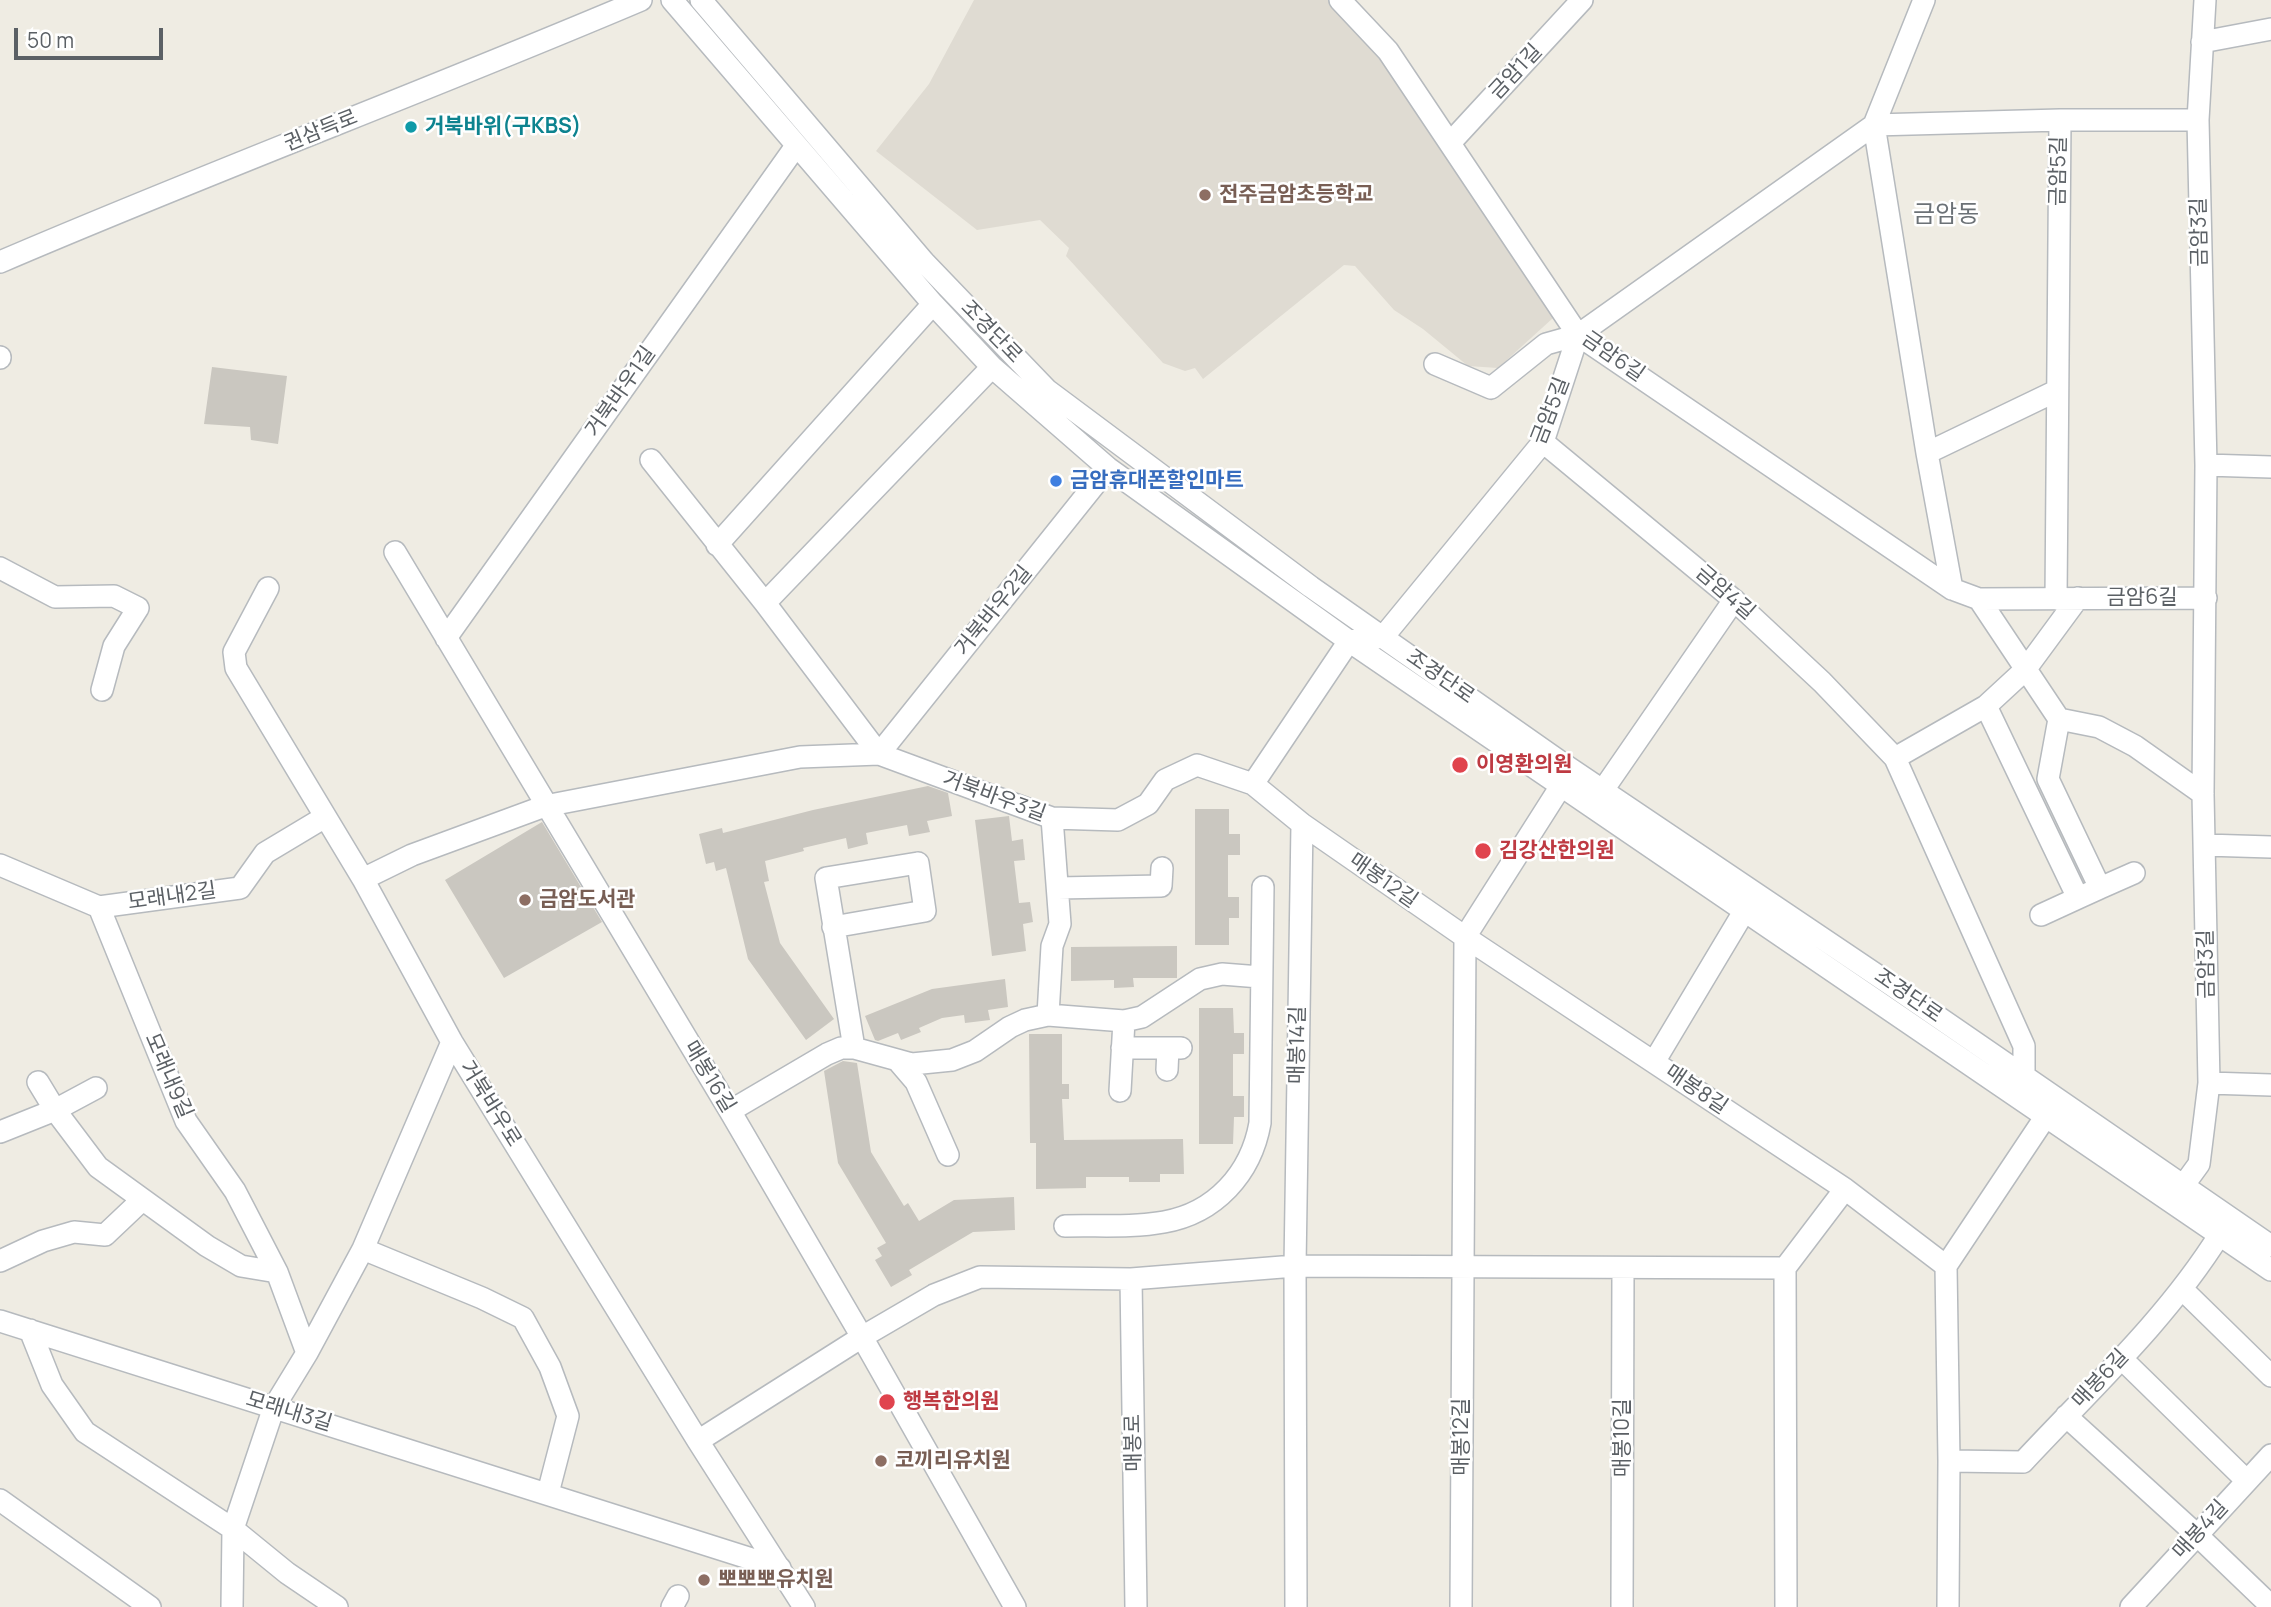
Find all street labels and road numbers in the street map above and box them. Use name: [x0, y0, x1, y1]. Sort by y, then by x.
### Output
street label: 금암1길: [1484, 39, 1548, 105]
street label: 권삼득로: [280, 105, 362, 157]
street label: 금암5길: [2046, 136, 2072, 206]
street label: 금암3길: [2187, 197, 2213, 267]
street label: 조경단로: [955, 295, 1027, 369]
street label: 금암6길: [1577, 326, 1649, 388]
street label: 거북바우1길: [581, 342, 661, 442]
street label: 금암5길: [1527, 374, 1575, 448]
street label: 금암4길: [1690, 560, 1760, 626]
street label: 거북바우2길: [950, 561, 1038, 661]
street label: 금암6길: [2107, 585, 2177, 611]
street label: 조경단로: [1401, 645, 1479, 709]
street label: 거북바우3길: [939, 767, 1049, 827]
street label: 매봉12길: [1344, 848, 1422, 914]
street label: 모래내2길: [126, 878, 218, 916]
street label: 금암3길: [2194, 929, 2220, 999]
street label: 조경단로: [1869, 964, 1947, 1028]
street label: 매봉14길: [1285, 1006, 1311, 1084]
street label: 모래내9길: [139, 1030, 197, 1122]
street label: 매봉16길: [678, 1037, 740, 1117]
street label: 거북바우로: [454, 1056, 526, 1152]
street label: 매봉8길: [1660, 1060, 1732, 1120]
street label: 매봉6길: [2068, 1344, 2134, 1414]
street label: 모래내3길: [243, 1387, 335, 1437]
street label: 매봉12길: [1449, 1398, 1475, 1476]
street label: 매봉10길: [1610, 1399, 1636, 1477]
street label: 매봉로: [1121, 1414, 1147, 1472]
street label: 매봉4길: [2168, 1495, 2234, 1565]

